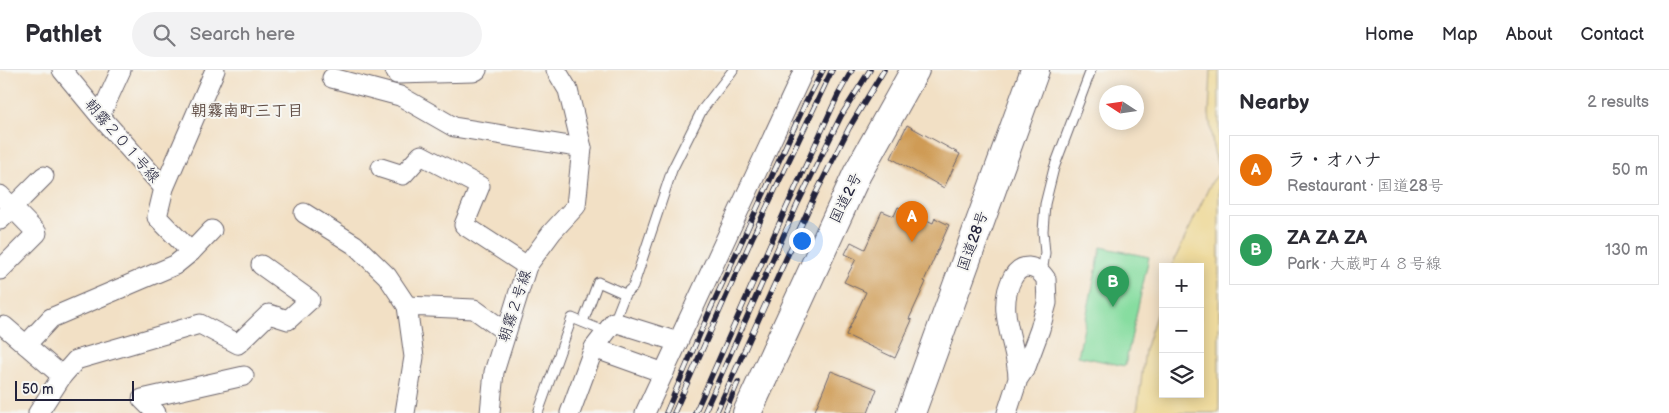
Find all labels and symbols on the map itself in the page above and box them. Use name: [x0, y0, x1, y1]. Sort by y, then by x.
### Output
north arrow: [1099, 85, 1144, 130]
street label: 朝霧２０１号線: [80, 95, 164, 187]
district label: 朝霧南町三丁目: [191, 102, 303, 121]
street label: 国道2号: [826, 170, 866, 226]
pin: A: [896, 201, 928, 242]
street label: 国道28号: [953, 208, 993, 274]
your location: [789, 228, 815, 254]
pin: B: [1097, 266, 1129, 307]
street label: 朝霧２号線: [494, 267, 536, 345]
scale bar: [15, 378, 134, 401]

